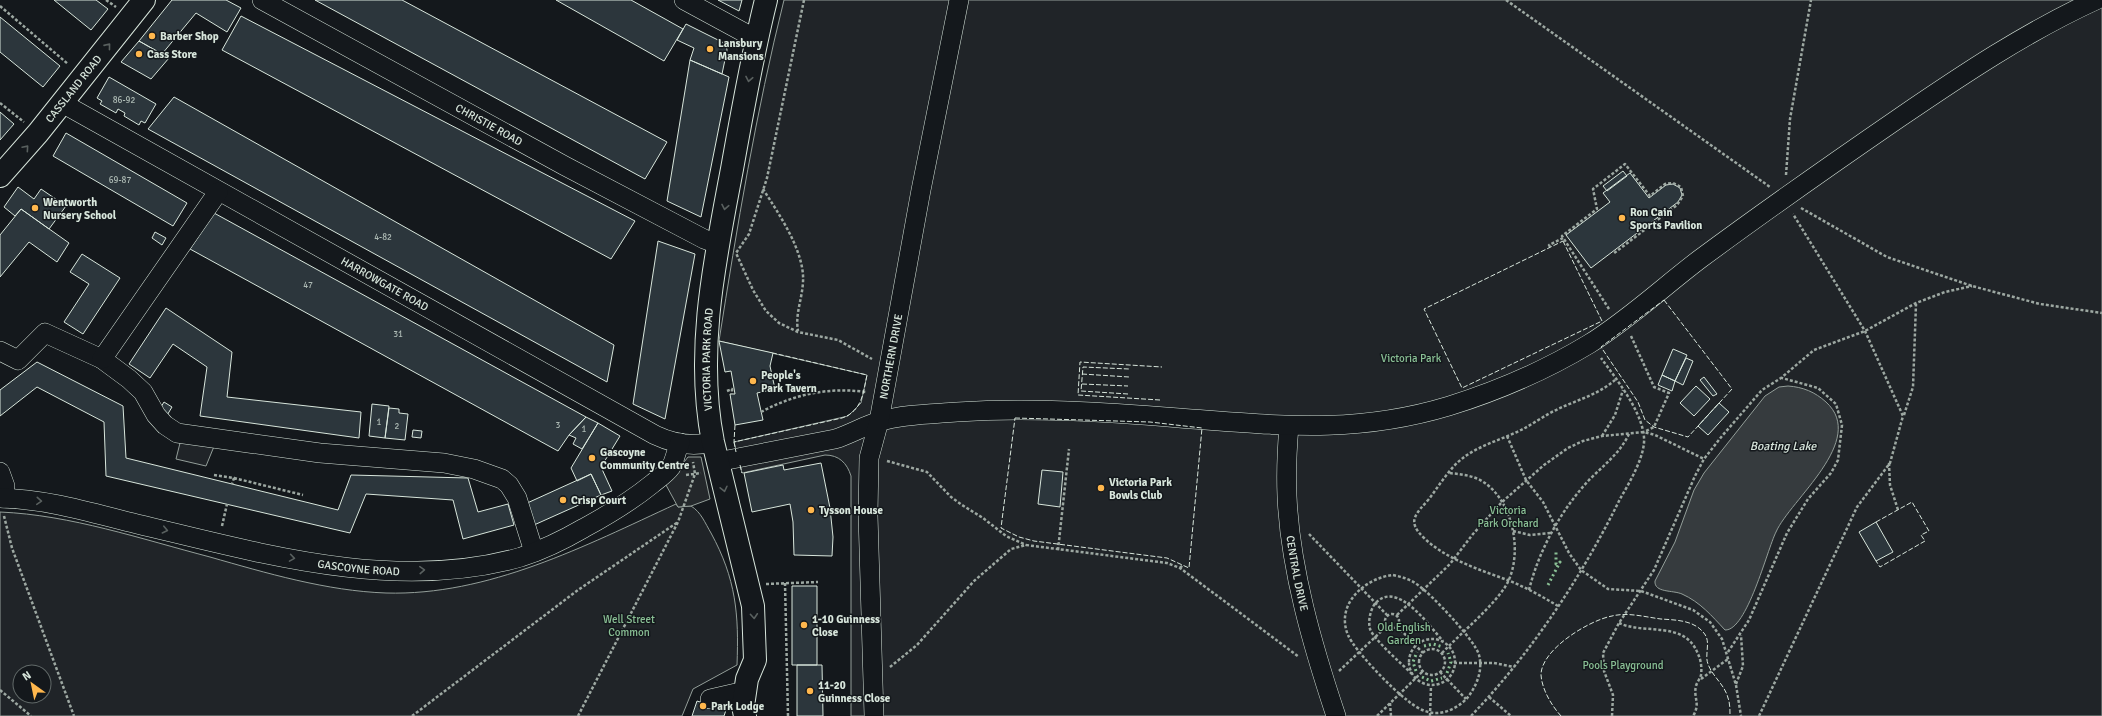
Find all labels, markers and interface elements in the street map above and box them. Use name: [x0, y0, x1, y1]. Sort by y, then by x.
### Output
place label: Barber Shop: [160, 30, 219, 43]
marker: Barber Shop: [147, 31, 157, 41]
place label: Lansbury Mansions: [718, 37, 764, 63]
one-way arrow: [103, 44, 110, 51]
marker: Lansbury Mansions: [705, 44, 715, 54]
place label: Cass Store: [147, 48, 198, 61]
marker: Cass Store: [134, 49, 144, 59]
street label: CASSLAND ROAD: [43, 53, 104, 125]
one-way arrow: [745, 76, 753, 82]
house number: 86-92: [113, 95, 135, 106]
street label: CHRISTIE ROAD: [453, 101, 525, 148]
one-way arrow: [22, 145, 29, 152]
house number: 69-87: [109, 175, 131, 186]
place label: Wentworth Nursery School: [43, 196, 117, 222]
marker: Wentworth Nursery School: [30, 203, 40, 213]
one-way arrow: [721, 204, 730, 210]
place label: Ron Cain Sports Pavilion: [1630, 206, 1702, 232]
marker: Ron Cain Sports Pavilion: [1617, 213, 1627, 223]
house number: 4-82: [374, 232, 392, 243]
street label: HARROWGATE ROAD: [339, 254, 431, 314]
house number: 47: [303, 280, 313, 291]
street label: VICTORIA PARK ROAD: [700, 307, 716, 411]
street label: NORTHERN DRIVE: [877, 313, 905, 400]
house number: 31: [393, 329, 403, 340]
park label: Victoria Park: [1381, 352, 1442, 365]
place label: People's Park Tavern: [761, 369, 817, 395]
marker: People's Park Tavern: [748, 376, 758, 386]
house number: 1: [377, 417, 382, 428]
house number: 3: [556, 420, 561, 431]
house number: 2: [395, 421, 400, 432]
house number: 1: [582, 424, 587, 435]
water label: Boating Lake: [1750, 439, 1817, 454]
place label: Gascoyne Community Centre: [600, 446, 690, 472]
marker: Gascoyne Community Centre: [587, 453, 597, 463]
place label: Victoria Park Bowls Club: [1109, 476, 1172, 502]
marker: Victoria Park Bowls Club: [1096, 483, 1106, 493]
one-way arrow: [719, 486, 727, 492]
place label: Crisp Court: [571, 494, 626, 507]
marker: Crisp Court: [558, 495, 568, 505]
one-way arrow: [36, 497, 42, 506]
place label: Tysson House: [819, 504, 883, 517]
park label: Victoria Park Orchard: [1477, 504, 1539, 530]
marker: Tysson House: [806, 505, 816, 515]
one-way arrow: [162, 526, 169, 534]
street label: CENTRAL DRIVE: [1283, 535, 1311, 612]
one-way arrow: [289, 553, 296, 562]
street label: GASCOYNE ROAD: [317, 557, 400, 578]
one-way arrow: [419, 566, 425, 575]
park label: Well Street Common: [603, 613, 655, 639]
one-way arrow: [749, 613, 758, 619]
place label: 1-10 Guinness Close: [812, 613, 880, 639]
marker: 1-10 Guinness Close: [799, 620, 809, 630]
park label: Old English Garden: [1377, 621, 1431, 647]
park label: Pools Playground: [1582, 659, 1664, 672]
north arrow: [12, 664, 52, 704]
text: N: [20, 668, 34, 684]
place label: 11-20 Guinness Close: [818, 679, 891, 705]
marker: 11-20 Guinness Close: [805, 686, 815, 696]
place label: Park Lodge: [711, 700, 765, 713]
marker: Park Lodge: [698, 701, 708, 711]

